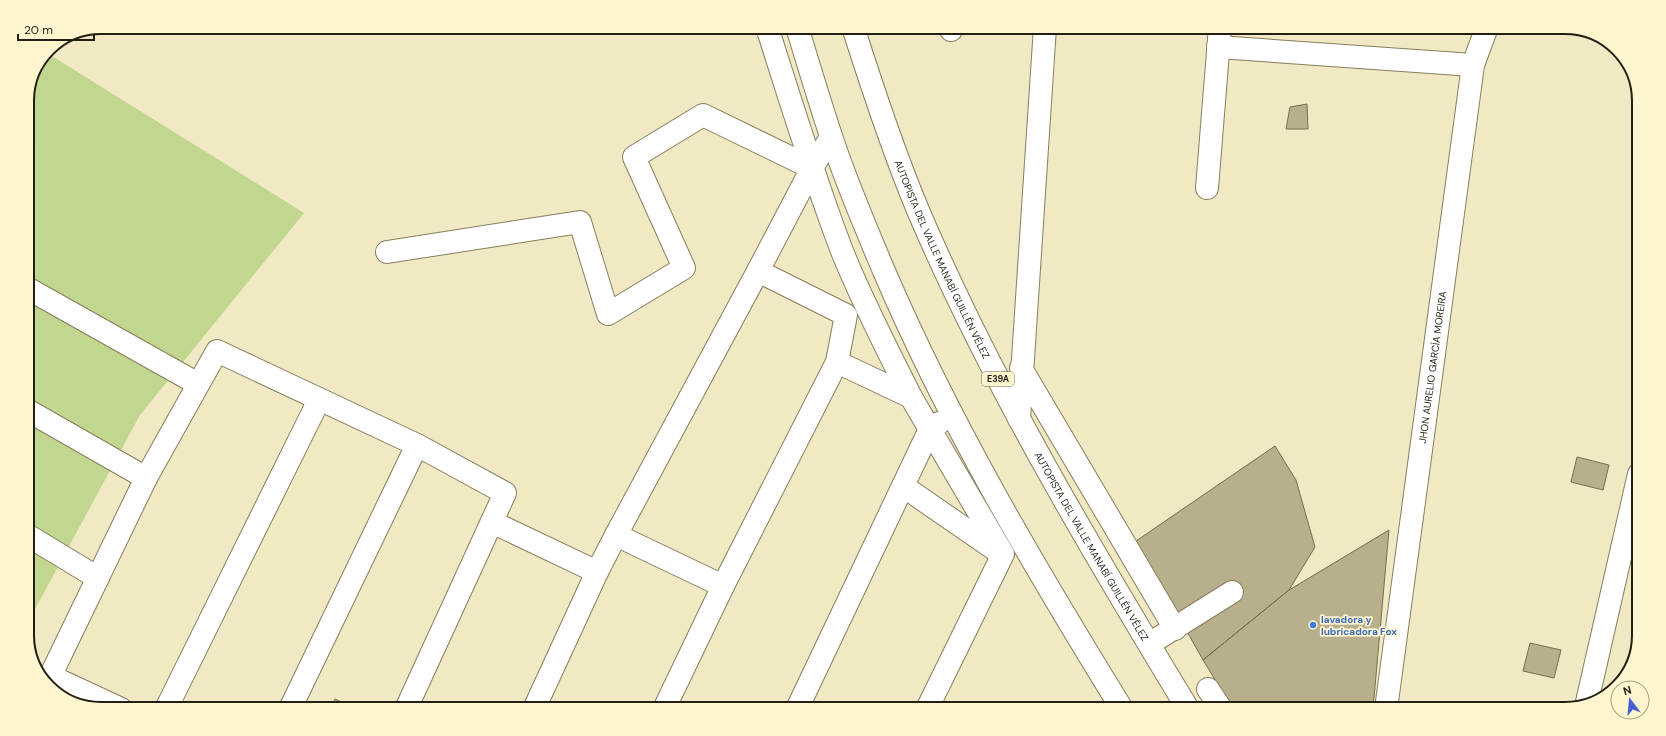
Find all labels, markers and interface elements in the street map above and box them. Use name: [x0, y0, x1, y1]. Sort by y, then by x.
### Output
scale bar: [18, 16, 94, 42]
text: 20 m: [24, 22, 53, 38]
street label: AUTOPISTA DEL VALLE MANABÍ GUILLÉN VÉLEZ: [892, 158, 992, 361]
street label: JHON AURELIO GARCÍA MOREIRA: [1416, 290, 1449, 444]
road number: E39A: [982, 372, 1014, 386]
street label: AUTOPISTA DEL VALLE MANABÍ GUILLÉN VÉLEZ: [1032, 450, 1151, 643]
place label: lavadora y lubricadora Fox: [1321, 613, 1397, 638]
marker: lavadora y lubricadora Fox: [1308, 620, 1318, 630]
north arrow: [1610, 680, 1650, 720]
text: N: [1621, 683, 1633, 698]

